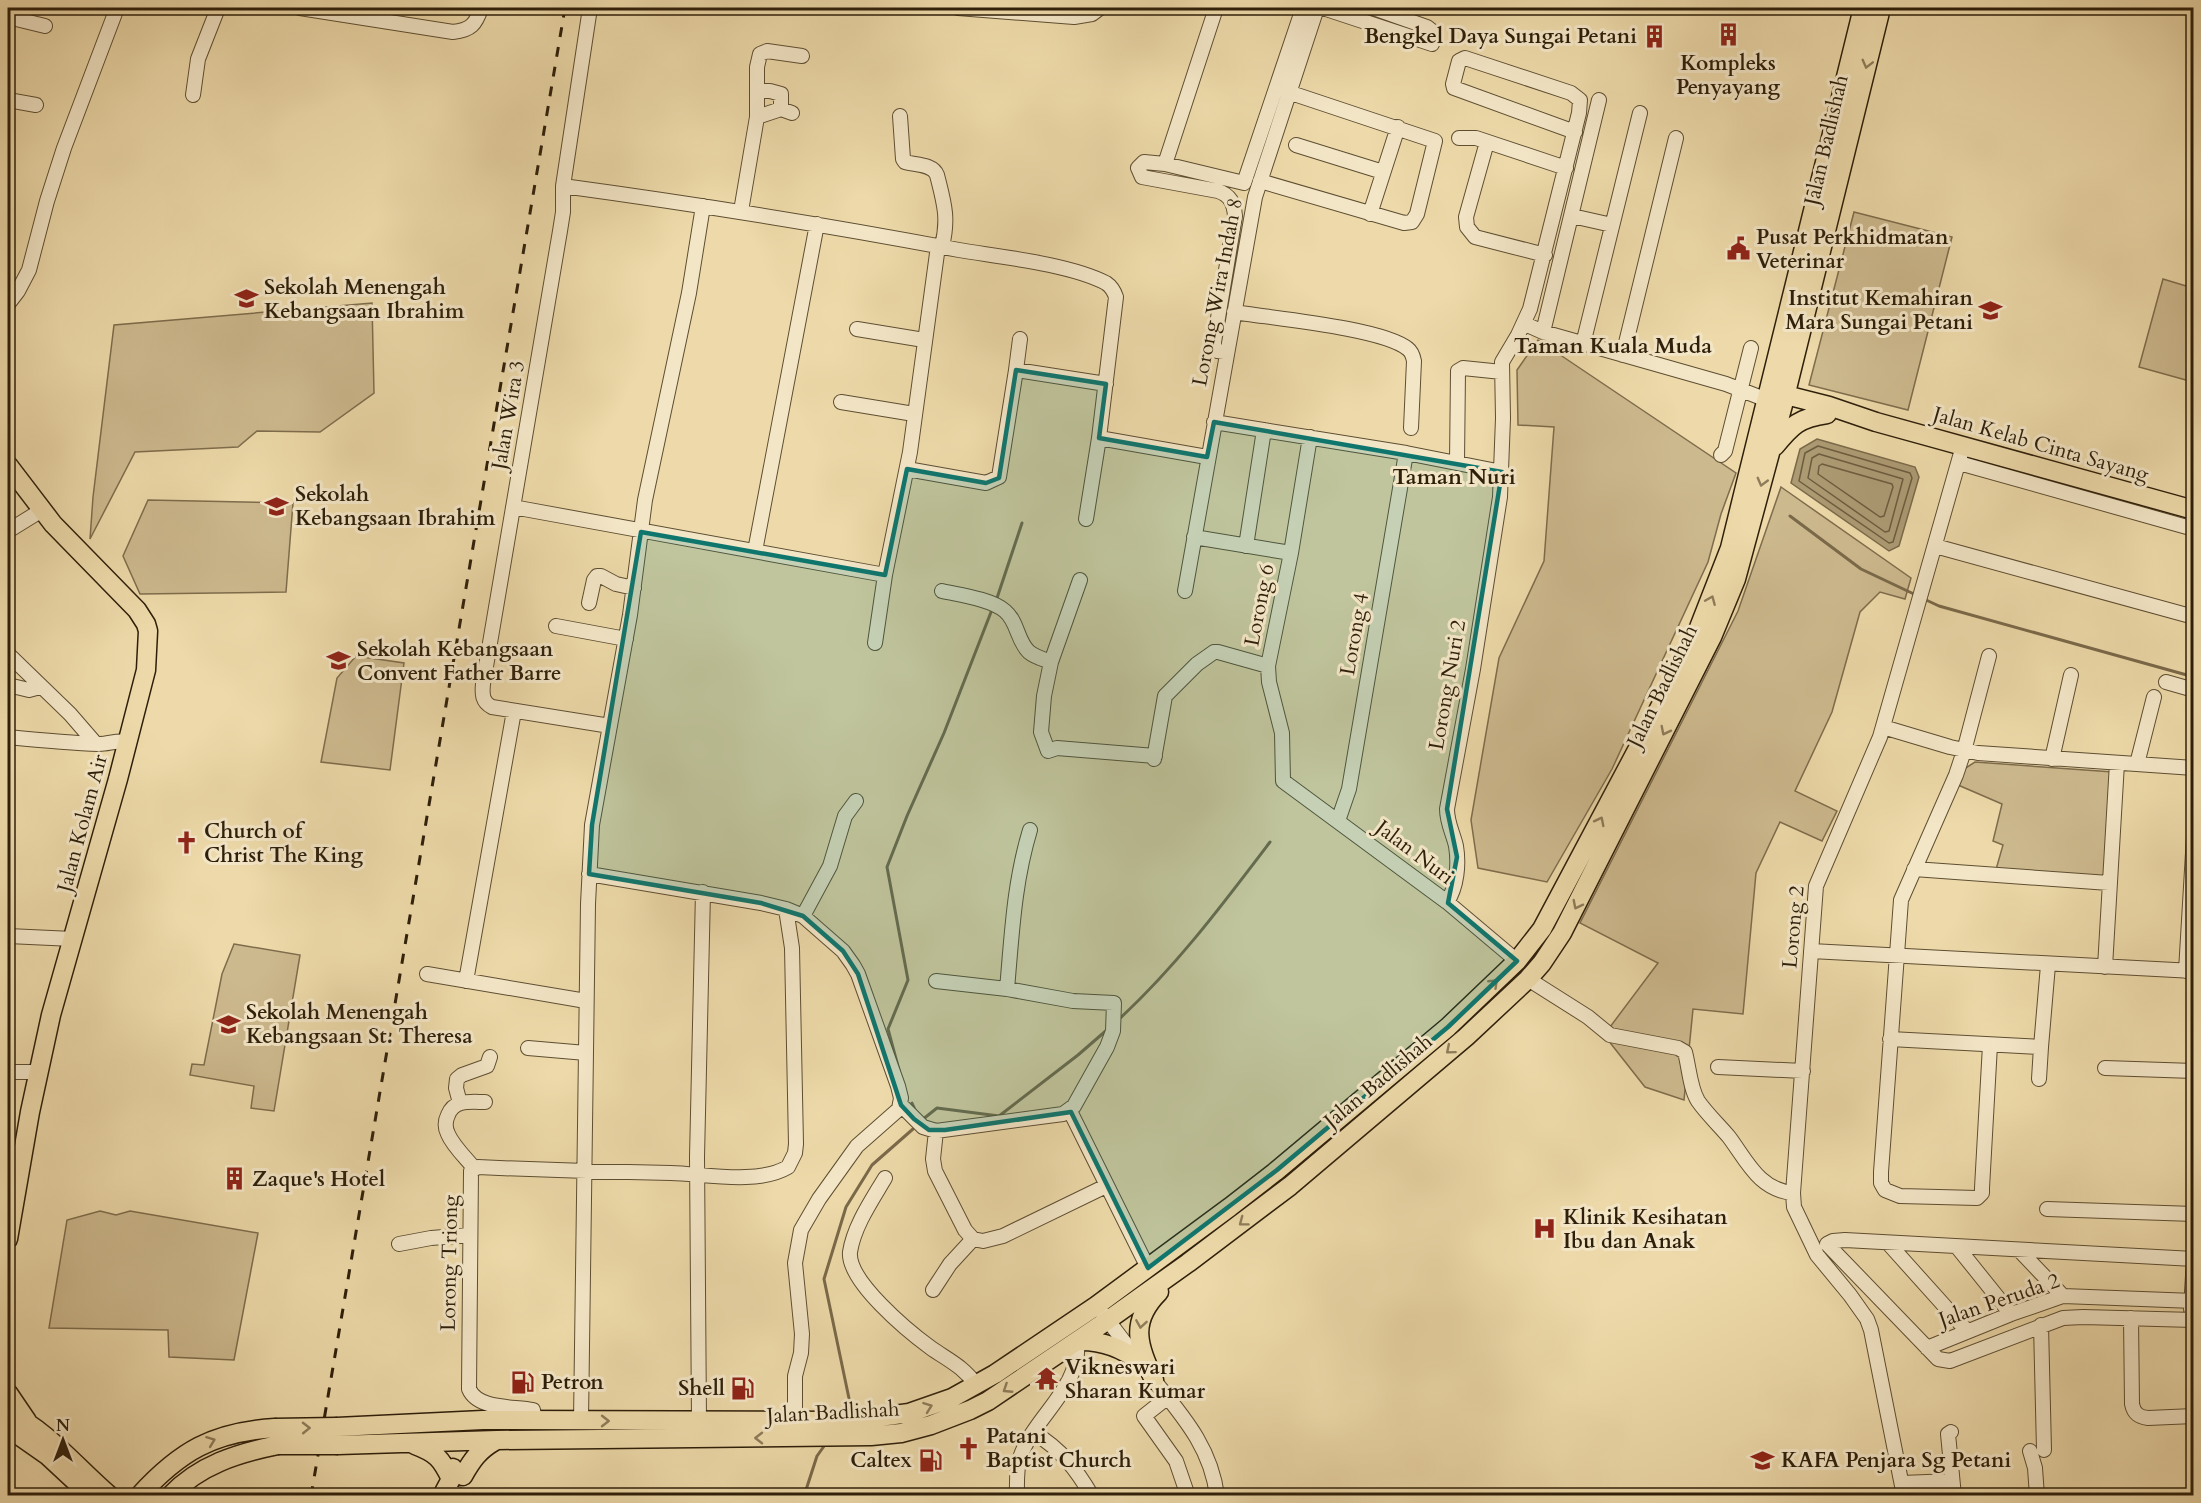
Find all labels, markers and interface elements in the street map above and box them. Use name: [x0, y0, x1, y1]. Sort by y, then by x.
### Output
place label: Bengkel Daya Sungai Petani: [1364, 22, 1637, 51]
building icon: Kompleks Penyayang: [1715, 22, 1741, 48]
building icon: Bengkel Daya Sungai Petani: [1642, 23, 1668, 49]
place label: Kompleks Penyayang: [1676, 49, 1781, 102]
one-way arrow: [1862, 58, 1874, 69]
street label: Jalan Badlishah: [1797, 72, 1856, 211]
street label: Lorong Wira Indah 8: [1185, 195, 1250, 389]
place label: Pusat Perkhidmatan Veterinar: [1756, 223, 1949, 276]
public building icon: Pusat Perkhidmatan Veterinar: [1725, 236, 1751, 262]
place label: Sekolah Menengah Kebangsaan Ibrahim: [264, 273, 465, 326]
place label: Institut Kemahiran Mara Sungai Petani: [1785, 284, 1973, 337]
school or university icon: Sekolah Menengah Kebangsaan Ibrahim: [233, 286, 259, 312]
school or university icon: Institut Kemahiran Mara Sungai Petani: [1978, 297, 2004, 323]
district label: Taman Kuala Muda: [1514, 331, 1712, 361]
street label: Jalan Wira 3: [484, 358, 532, 475]
street label: Jalan Kelab Cinta Sayang: [1927, 399, 2152, 489]
district label: Taman Nuri: [1392, 462, 1516, 492]
one-way arrow: [1757, 476, 1769, 487]
place label: Sekolah Kebangsaan Ibrahim: [295, 480, 496, 533]
school or university icon: Sekolah Kebangsaan Ibrahim: [264, 493, 290, 519]
street label: Lorong 6: [1237, 562, 1282, 649]
street label: Lorong 4: [1333, 590, 1376, 678]
one-way arrow: [1703, 596, 1715, 607]
street label: Lorong Nuri 2: [1422, 617, 1473, 753]
street label: Jalan Badlishah: [1619, 620, 1705, 755]
place label: Sekolah Kebangsaan Convent Father Barre: [357, 635, 561, 688]
school or university icon: Sekolah Kebangsaan Convent Father Barre: [326, 648, 352, 674]
one-way arrow: [1661, 725, 1672, 735]
street label: Jalan Kolam Air: [49, 751, 115, 898]
street label: Jalan Nuri: [1367, 812, 1460, 891]
place label: Church of Christ The King: [204, 817, 364, 870]
one-way arrow: [1593, 817, 1604, 828]
church icon: Church of Christ The King: [173, 830, 199, 856]
street label: Lorong 2: [1775, 884, 1812, 970]
one-way arrow: [1572, 899, 1584, 910]
one-way arrow: [1486, 980, 1497, 991]
place label: Sekolah Menengah Kebangsaan St. Theresa: [246, 998, 473, 1051]
school or university icon: Sekolah Menengah Kebangsaan St. Theresa: [215, 1011, 241, 1037]
street label: Jalan Badlishah: [1316, 1027, 1439, 1137]
one-way arrow: [1446, 1043, 1457, 1054]
place label: Zaque's Hotel: [252, 1165, 385, 1194]
building icon: Zaque's Hotel: [221, 1166, 247, 1192]
street label: Lorong Triong: [434, 1194, 465, 1331]
place label: Klinik Kesihatan Ibu dan Anak: [1563, 1203, 1728, 1256]
one-way arrow: [1238, 1214, 1249, 1225]
hospital icon: Klinik Kesihatan Ibu dan Anak: [1532, 1216, 1558, 1242]
street label: Jalan Peruda 2: [1932, 1266, 2064, 1336]
one-way arrow: [1135, 1319, 1147, 1329]
place label: Vikneswari Sharan Kumar: [1065, 1353, 1206, 1406]
temple icon: Vikneswari Sharan Kumar: [1034, 1366, 1060, 1392]
place label: Petron: [541, 1368, 604, 1397]
fuel station icon: Petron: [510, 1369, 536, 1395]
place label: Shell: [678, 1374, 725, 1403]
fuel station icon: Shell: [730, 1375, 756, 1401]
one-way arrow: [1003, 1381, 1013, 1393]
street label: Jalan Badlishah: [763, 1395, 901, 1431]
one-way arrow: [922, 1402, 933, 1414]
north arrow: [33, 1410, 93, 1470]
text: N: [56, 1415, 70, 1437]
one-way arrow: [601, 1415, 610, 1427]
one-way arrow: [301, 1422, 310, 1434]
place label: Patani Baptist Church: [986, 1422, 1131, 1475]
one-way arrow: [754, 1432, 763, 1444]
church icon: Patani Baptist Church: [955, 1435, 981, 1461]
one-way arrow: [205, 1436, 216, 1448]
place label: Caltex: [850, 1446, 913, 1475]
place label: KAFA Penjara Sg Petani: [1781, 1446, 2012, 1475]
fuel station icon: Caltex: [917, 1447, 943, 1473]
school or university icon: KAFA Penjara Sg Petani: [1750, 1447, 1776, 1473]

